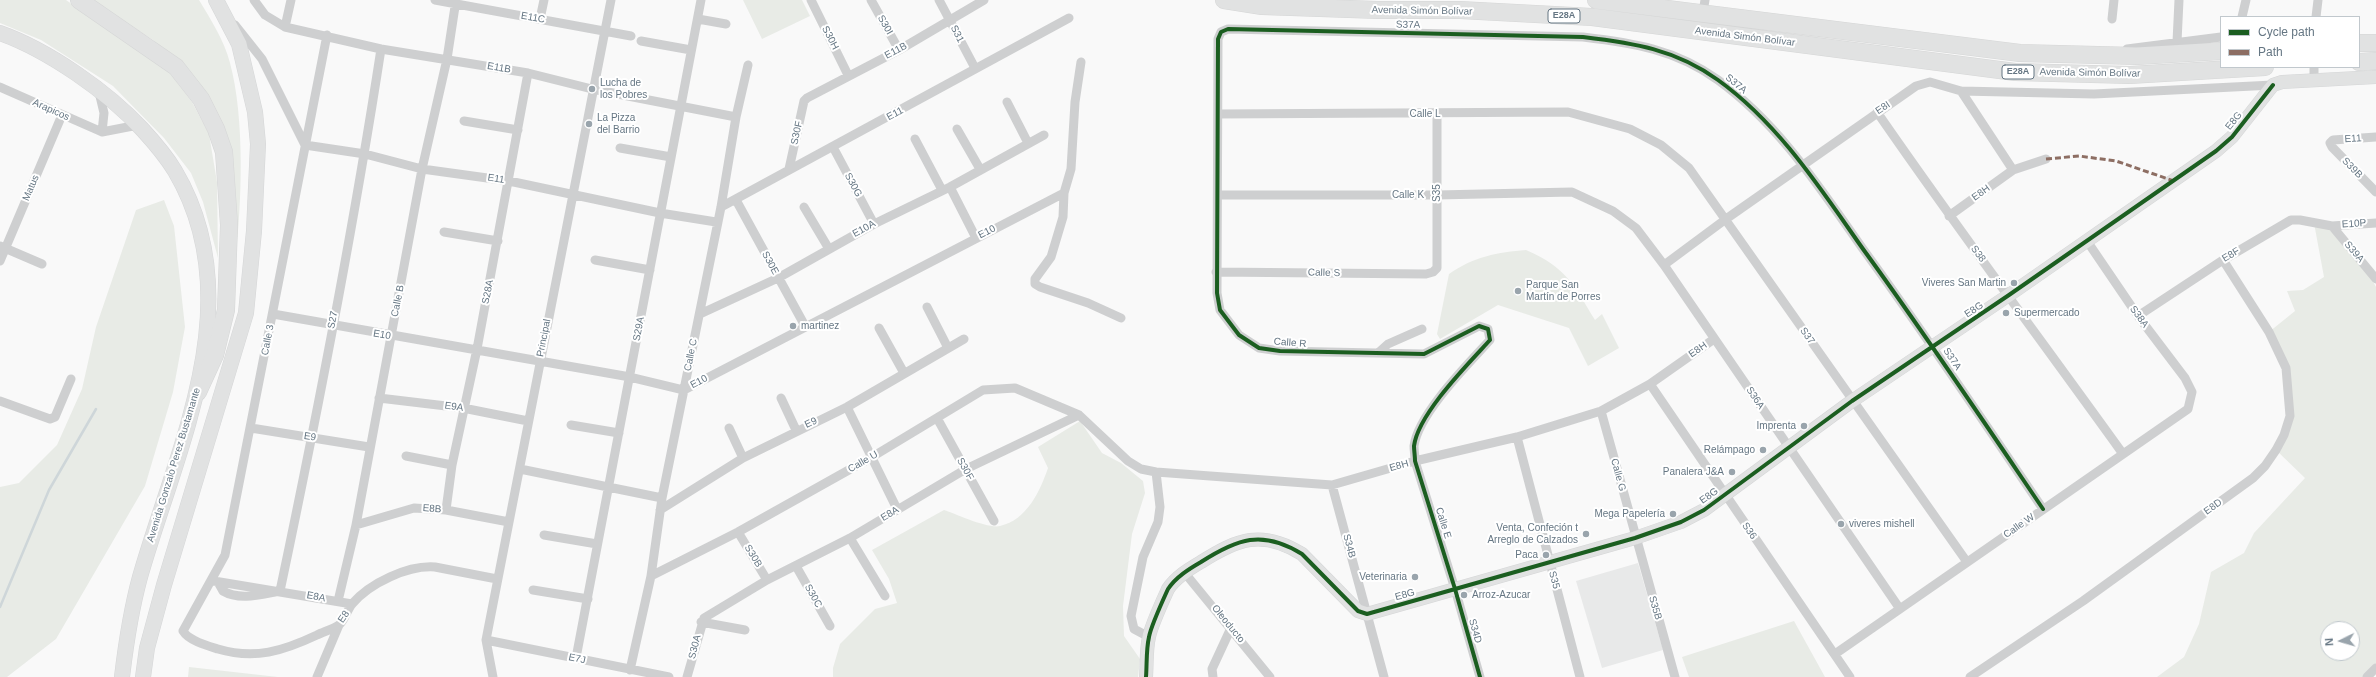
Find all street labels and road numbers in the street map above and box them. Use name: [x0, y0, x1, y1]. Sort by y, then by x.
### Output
street label: Avenida Simón Bolívar: [1371, 4, 1473, 18]
road number: E28A: [1548, 9, 1580, 23]
street label: E11C: [520, 10, 546, 26]
street label: S30I: [875, 13, 895, 37]
street label: S37A: [1396, 19, 1420, 31]
street label: S31: [948, 23, 966, 45]
street label: S30H: [819, 24, 841, 52]
street label: Avenida Simón Bolívar: [1694, 25, 1796, 49]
street label: E11B: [883, 40, 909, 62]
street label: E11B: [486, 60, 512, 76]
road number: E28A: [2002, 65, 2034, 79]
street label: Avenida Simón Bolívar: [2039, 66, 2141, 80]
street label: S37A: [1723, 72, 1749, 96]
street label: Arapicos: [31, 97, 71, 123]
street label: E8I: [1873, 99, 1893, 117]
street label: E11: [885, 105, 905, 123]
street label: Calle L: [1409, 108, 1441, 120]
street label: E8G: [2223, 109, 2245, 133]
street label: S30F: [789, 120, 805, 146]
street label: E11: [2344, 132, 2362, 146]
street label: S39B: [2339, 155, 2365, 181]
street label: S30G: [842, 171, 864, 199]
street label: E11: [487, 172, 505, 186]
street label: Matus: [20, 173, 42, 203]
street label: E8H: [1970, 182, 1992, 204]
street label: S35: [1431, 184, 1443, 202]
street label: Calle K: [1392, 189, 1424, 201]
street label: E10P: [2341, 217, 2367, 231]
street label: E10A: [850, 218, 878, 240]
street label: E10: [976, 223, 998, 241]
street label: S39A: [2342, 239, 2366, 265]
street label: S38: [1968, 243, 1988, 265]
street label: E8F: [2220, 245, 2242, 265]
street label: S30E: [759, 249, 781, 277]
street label: Calle S: [1308, 267, 1340, 279]
street label: S28A: [480, 279, 496, 305]
street label: Calle B: [389, 284, 407, 318]
street label: E8G: [1962, 299, 1986, 321]
street label: S38A: [2127, 304, 2151, 330]
street label: S27: [325, 310, 341, 330]
street label: S29A: [631, 316, 647, 342]
street label: Principal: [534, 318, 554, 358]
street label: Calle 3: [259, 324, 277, 356]
street label: S37: [1797, 325, 1817, 347]
street label: E10: [372, 328, 392, 342]
street label: Calle R: [1273, 336, 1307, 350]
street label: Calle C: [682, 338, 700, 372]
street label: E8H: [1687, 340, 1709, 360]
street label: S37A: [1940, 346, 1964, 372]
street label: E10: [688, 373, 710, 391]
street label: S36A: [1743, 385, 1767, 411]
street label: Avenida Gonzalo Perez Bustamante: [145, 386, 203, 544]
street label: E9A: [444, 400, 464, 414]
street label: E9: [803, 415, 819, 431]
street label: E9: [303, 430, 317, 444]
street label: Calle U: [846, 449, 880, 475]
street label: S30F: [954, 456, 976, 482]
street label: Calle G: [1608, 457, 1628, 493]
street label: E8H: [1388, 458, 1410, 474]
street label: E8G: [1697, 485, 1721, 507]
street label: E8D: [2202, 496, 2224, 518]
street label: E8B: [422, 502, 442, 516]
street label: E8A: [879, 504, 901, 524]
street label: Calle E: [1433, 506, 1453, 540]
street label: Calle W: [2001, 511, 2037, 541]
street label: S36: [1739, 520, 1759, 542]
street label: S34B: [1340, 533, 1358, 559]
street label: S30B: [742, 542, 764, 570]
street label: S35: [1546, 570, 1562, 590]
street label: S30C: [802, 582, 824, 610]
street label: E8G: [1394, 587, 1416, 603]
street label: E8A: [306, 589, 326, 605]
street label: S35B: [1646, 595, 1664, 621]
street label: Oleoducto: [1209, 603, 1247, 645]
street label: E8: [336, 609, 352, 625]
street label: S34D: [1466, 617, 1484, 645]
street label: S30A: [686, 634, 704, 660]
street label: E7J: [567, 651, 587, 667]

